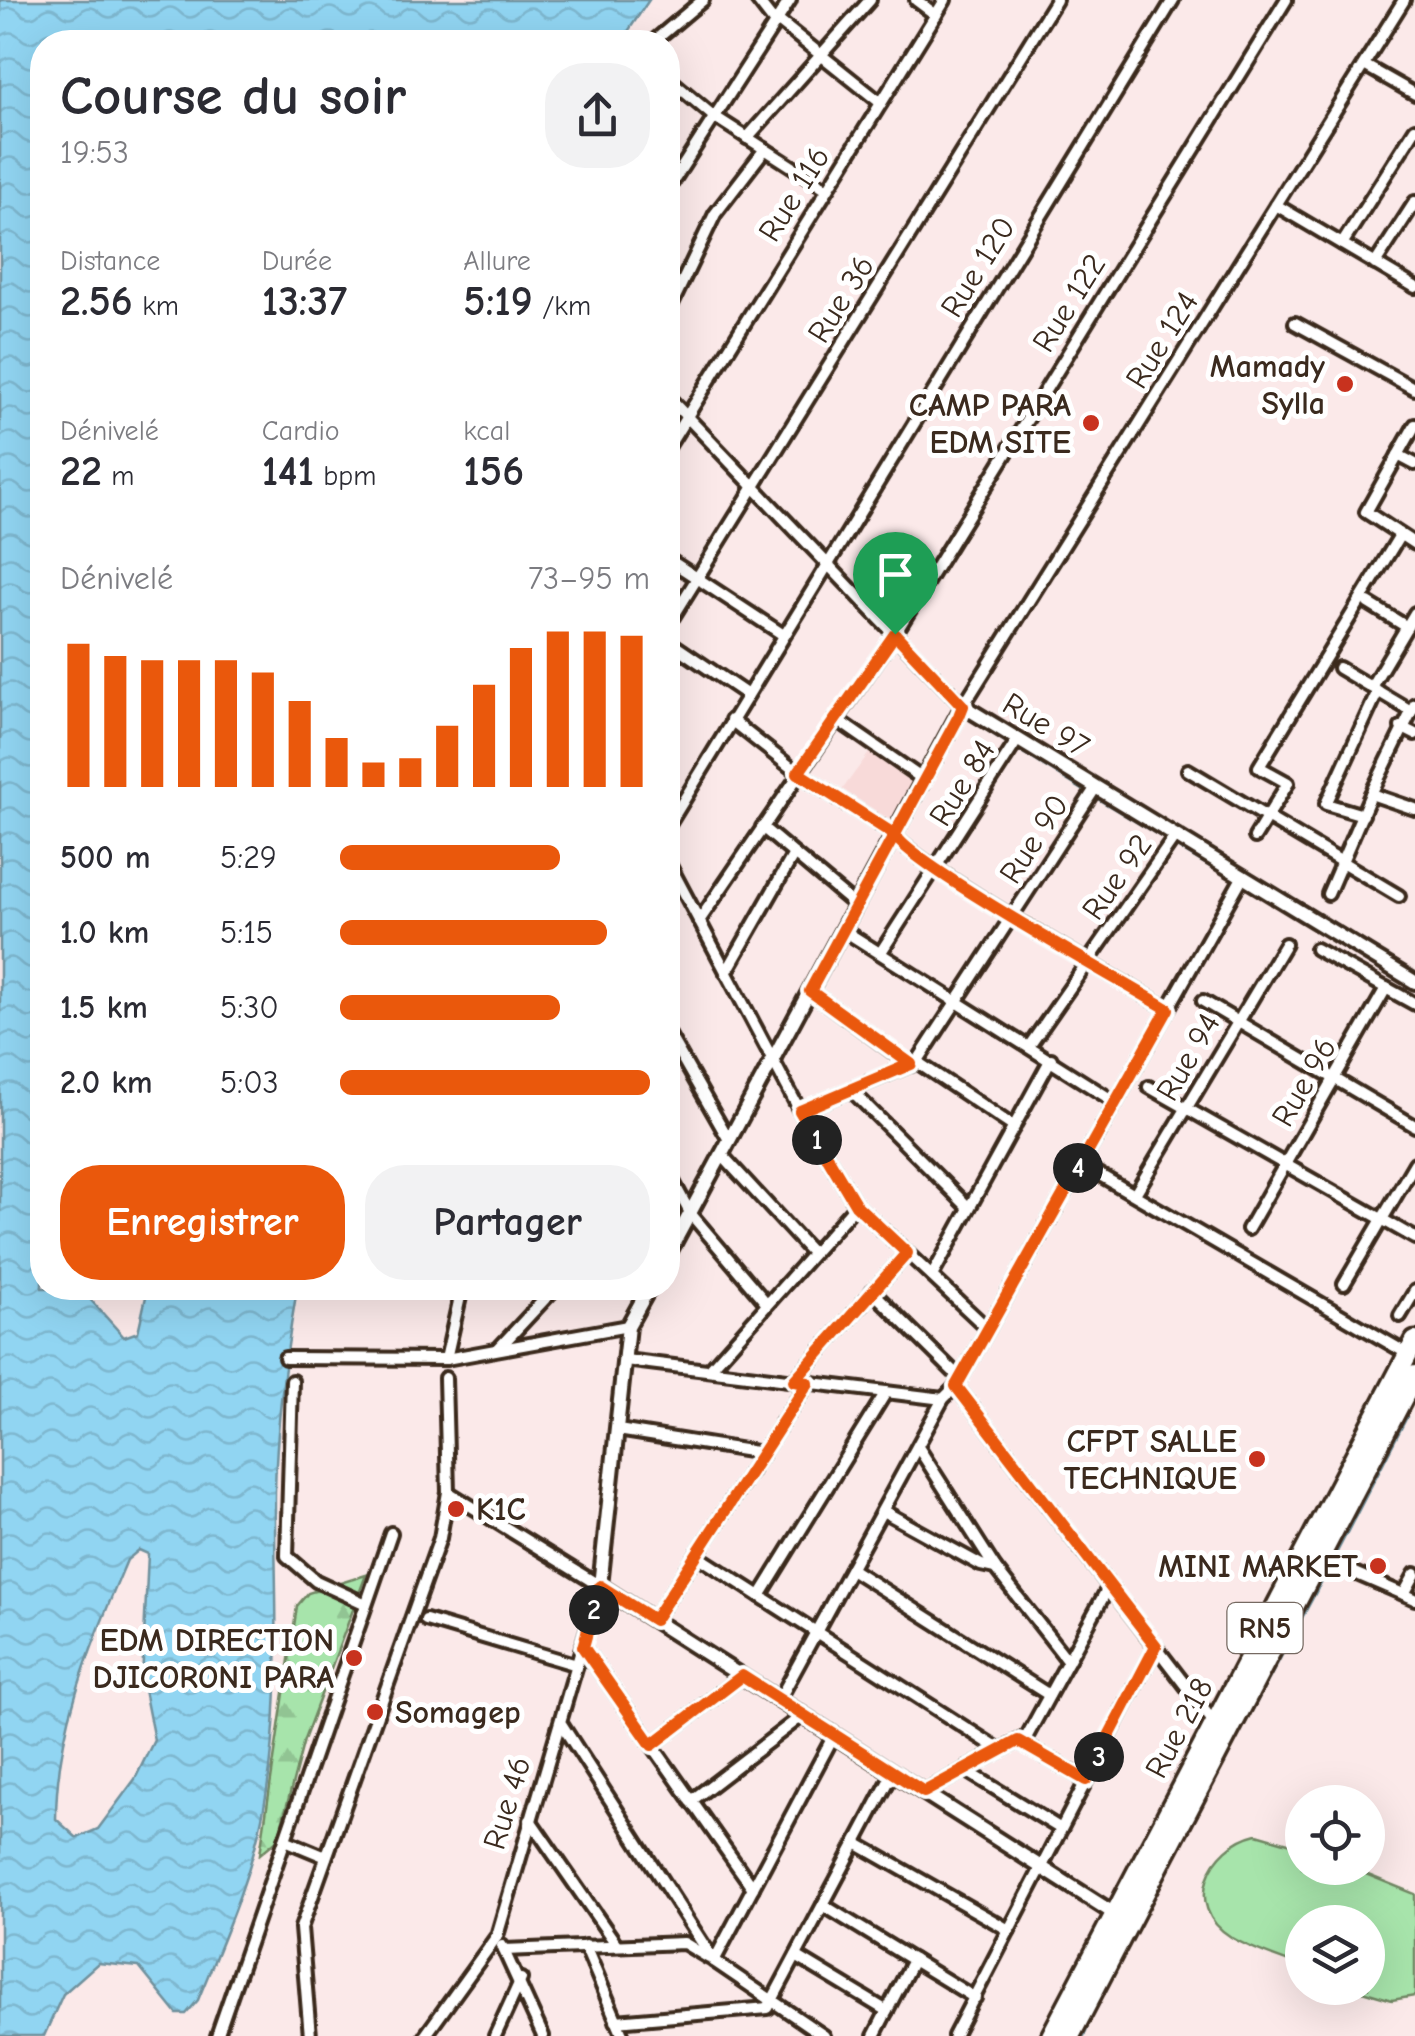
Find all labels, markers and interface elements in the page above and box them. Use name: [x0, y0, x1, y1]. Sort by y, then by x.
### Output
button: share: [545, 63, 650, 168]
text: Course du soir: [60, 64, 406, 128]
text: 19:53: [60, 134, 129, 171]
street label: Rue 116: [751, 140, 837, 248]
street label: Rue 120: [933, 210, 1023, 324]
text: Distance: [60, 245, 160, 277]
text: Durée: [262, 245, 332, 277]
text: Allure: [463, 245, 531, 277]
street label: Rue 122: [1025, 247, 1113, 359]
street label: Rue 36: [800, 249, 882, 349]
text: 2.56: [60, 277, 133, 326]
text: 13:37: [262, 277, 347, 326]
text: 5:19: [463, 277, 533, 326]
street label: Rue 124: [1118, 285, 1206, 395]
text: km: [133, 290, 179, 322]
text: /km: [533, 290, 591, 322]
place label: Mamady Sylla: [1210, 348, 1325, 422]
marker: Mamady Sylla: [1334, 373, 1356, 395]
place label: CAMP PARA EDM SITE: [909, 387, 1071, 461]
marker: CAMP PARA EDM SITE: [1080, 412, 1102, 434]
text: Dénivelé: [60, 415, 159, 447]
text: Cardio: [262, 415, 340, 447]
text: kcal: [463, 415, 510, 447]
text: 22: [60, 447, 102, 496]
text: 141: [262, 447, 314, 496]
text: 156: [463, 447, 524, 496]
text: m: [102, 460, 134, 492]
text: bpm: [314, 460, 376, 492]
pin: [853, 532, 938, 635]
icon: arrive: [868, 547, 923, 602]
text: Dénivelé: [60, 560, 173, 597]
text: 73–95 m: [528, 560, 650, 597]
street label: Rue 97: [996, 685, 1096, 765]
street label: Rue 84: [921, 733, 1003, 833]
street label: Rue 90: [992, 788, 1076, 890]
street label: Rue 92: [1074, 827, 1160, 927]
text: 500 m: [60, 839, 150, 876]
text: 5:29: [220, 839, 277, 876]
text: 1.0 km: [60, 914, 149, 951]
text: 5:15: [220, 914, 273, 951]
text: 1.5 km: [60, 989, 148, 1026]
text: 5:30: [220, 989, 279, 1026]
street label: Rue 94: [1148, 1007, 1228, 1107]
street label: Rue 96: [1264, 1031, 1344, 1133]
text: 2.0 km: [60, 1064, 152, 1101]
text: 5:03: [220, 1064, 279, 1101]
pin: 1: [792, 1115, 842, 1165]
text: 1: [811, 1124, 823, 1156]
pin: 4: [1053, 1143, 1103, 1193]
text: 4: [1071, 1152, 1085, 1184]
button: Enregistrer: [60, 1165, 345, 1280]
button: Partager: [365, 1165, 650, 1280]
place label: CFPT SALLE TECHNIQUE: [1064, 1423, 1237, 1497]
marker: CFPT SALLE TECHNIQUE: [1246, 1448, 1268, 1470]
place label: K1C: [476, 1491, 526, 1528]
marker: K1C: [445, 1498, 467, 1520]
place label: MINI MARKET: [1158, 1548, 1358, 1585]
marker: MINI MARKET: [1367, 1555, 1389, 1577]
pin: 2: [569, 1585, 619, 1635]
text: 2: [587, 1594, 601, 1626]
road number: RN5: [1228, 1603, 1302, 1653]
place label: EDM DIRECTION DJICORONI PARA: [92, 1622, 334, 1696]
marker: EDM DIRECTION DJICORONI PARA: [343, 1647, 365, 1669]
street label: Rue 218: [1137, 1672, 1221, 1784]
place label: Somagep: [395, 1694, 521, 1731]
marker: Somagep: [364, 1701, 386, 1723]
pin: 3: [1074, 1732, 1124, 1782]
text: 3: [1092, 1741, 1106, 1773]
street label: Rue 46: [475, 1752, 539, 1854]
map controls: [1285, 1785, 1385, 2005]
button: locate: [1285, 1785, 1385, 1885]
button: layers: [1285, 1905, 1385, 2005]

